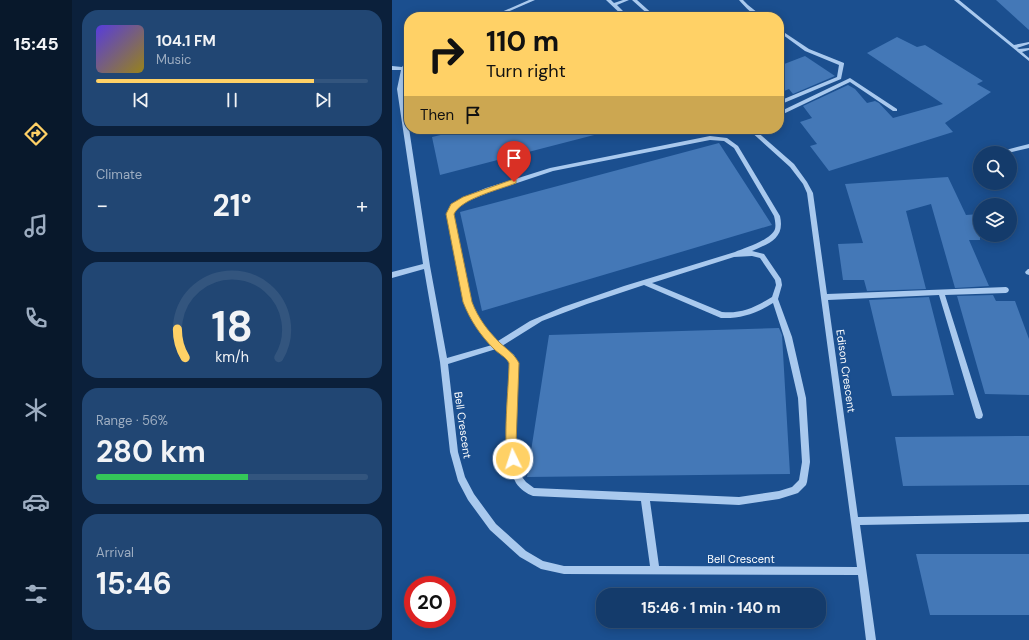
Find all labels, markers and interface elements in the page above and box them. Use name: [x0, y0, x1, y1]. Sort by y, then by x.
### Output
text: 110 m: [486, 23, 559, 60]
icon: right: [420, 28, 472, 80]
text: 104.1 FM: [156, 31, 216, 51]
text: 15:45: [13, 32, 59, 56]
text: Music: [156, 51, 191, 68]
text: Turn right: [486, 59, 566, 83]
icon: previous: [130, 89, 152, 111]
icon: pause: [221, 89, 243, 111]
icon: next: [312, 89, 334, 111]
icon: arrive: [462, 104, 484, 126]
text: Then: [420, 105, 454, 125]
icon: directions: [22, 120, 50, 148]
pin: [497, 141, 531, 182]
map controls: [973, 146, 1017, 242]
button: search: [973, 146, 1017, 190]
icon: arrive: [503, 147, 525, 169]
text: Climate: [96, 166, 142, 183]
text: 21°: [212, 186, 252, 225]
text: −: [96, 191, 108, 220]
text: +: [356, 191, 368, 220]
button: layers: [973, 198, 1017, 242]
icon: music: [22, 212, 50, 240]
text: 18: [211, 300, 253, 354]
icon: phone: [22, 304, 50, 332]
street label: Edison Crescent: [833, 329, 859, 413]
text: km/h: [215, 348, 249, 366]
street label: Bell Crescent: [451, 391, 475, 459]
icon: climate: [22, 396, 50, 424]
text: Range · 56%: [96, 412, 168, 429]
text: 280 km: [96, 432, 206, 471]
position arrow: [492, 438, 534, 480]
icon: car: [22, 488, 50, 516]
text: Arrival: [96, 544, 134, 561]
street label: Bell Crescent: [707, 552, 775, 566]
text: 15:46: [96, 564, 172, 603]
speed limit sign: 20: [404, 576, 456, 628]
icon: filters: [22, 580, 50, 608]
text: 15:46 · 1 min · 140 m: [641, 598, 781, 618]

